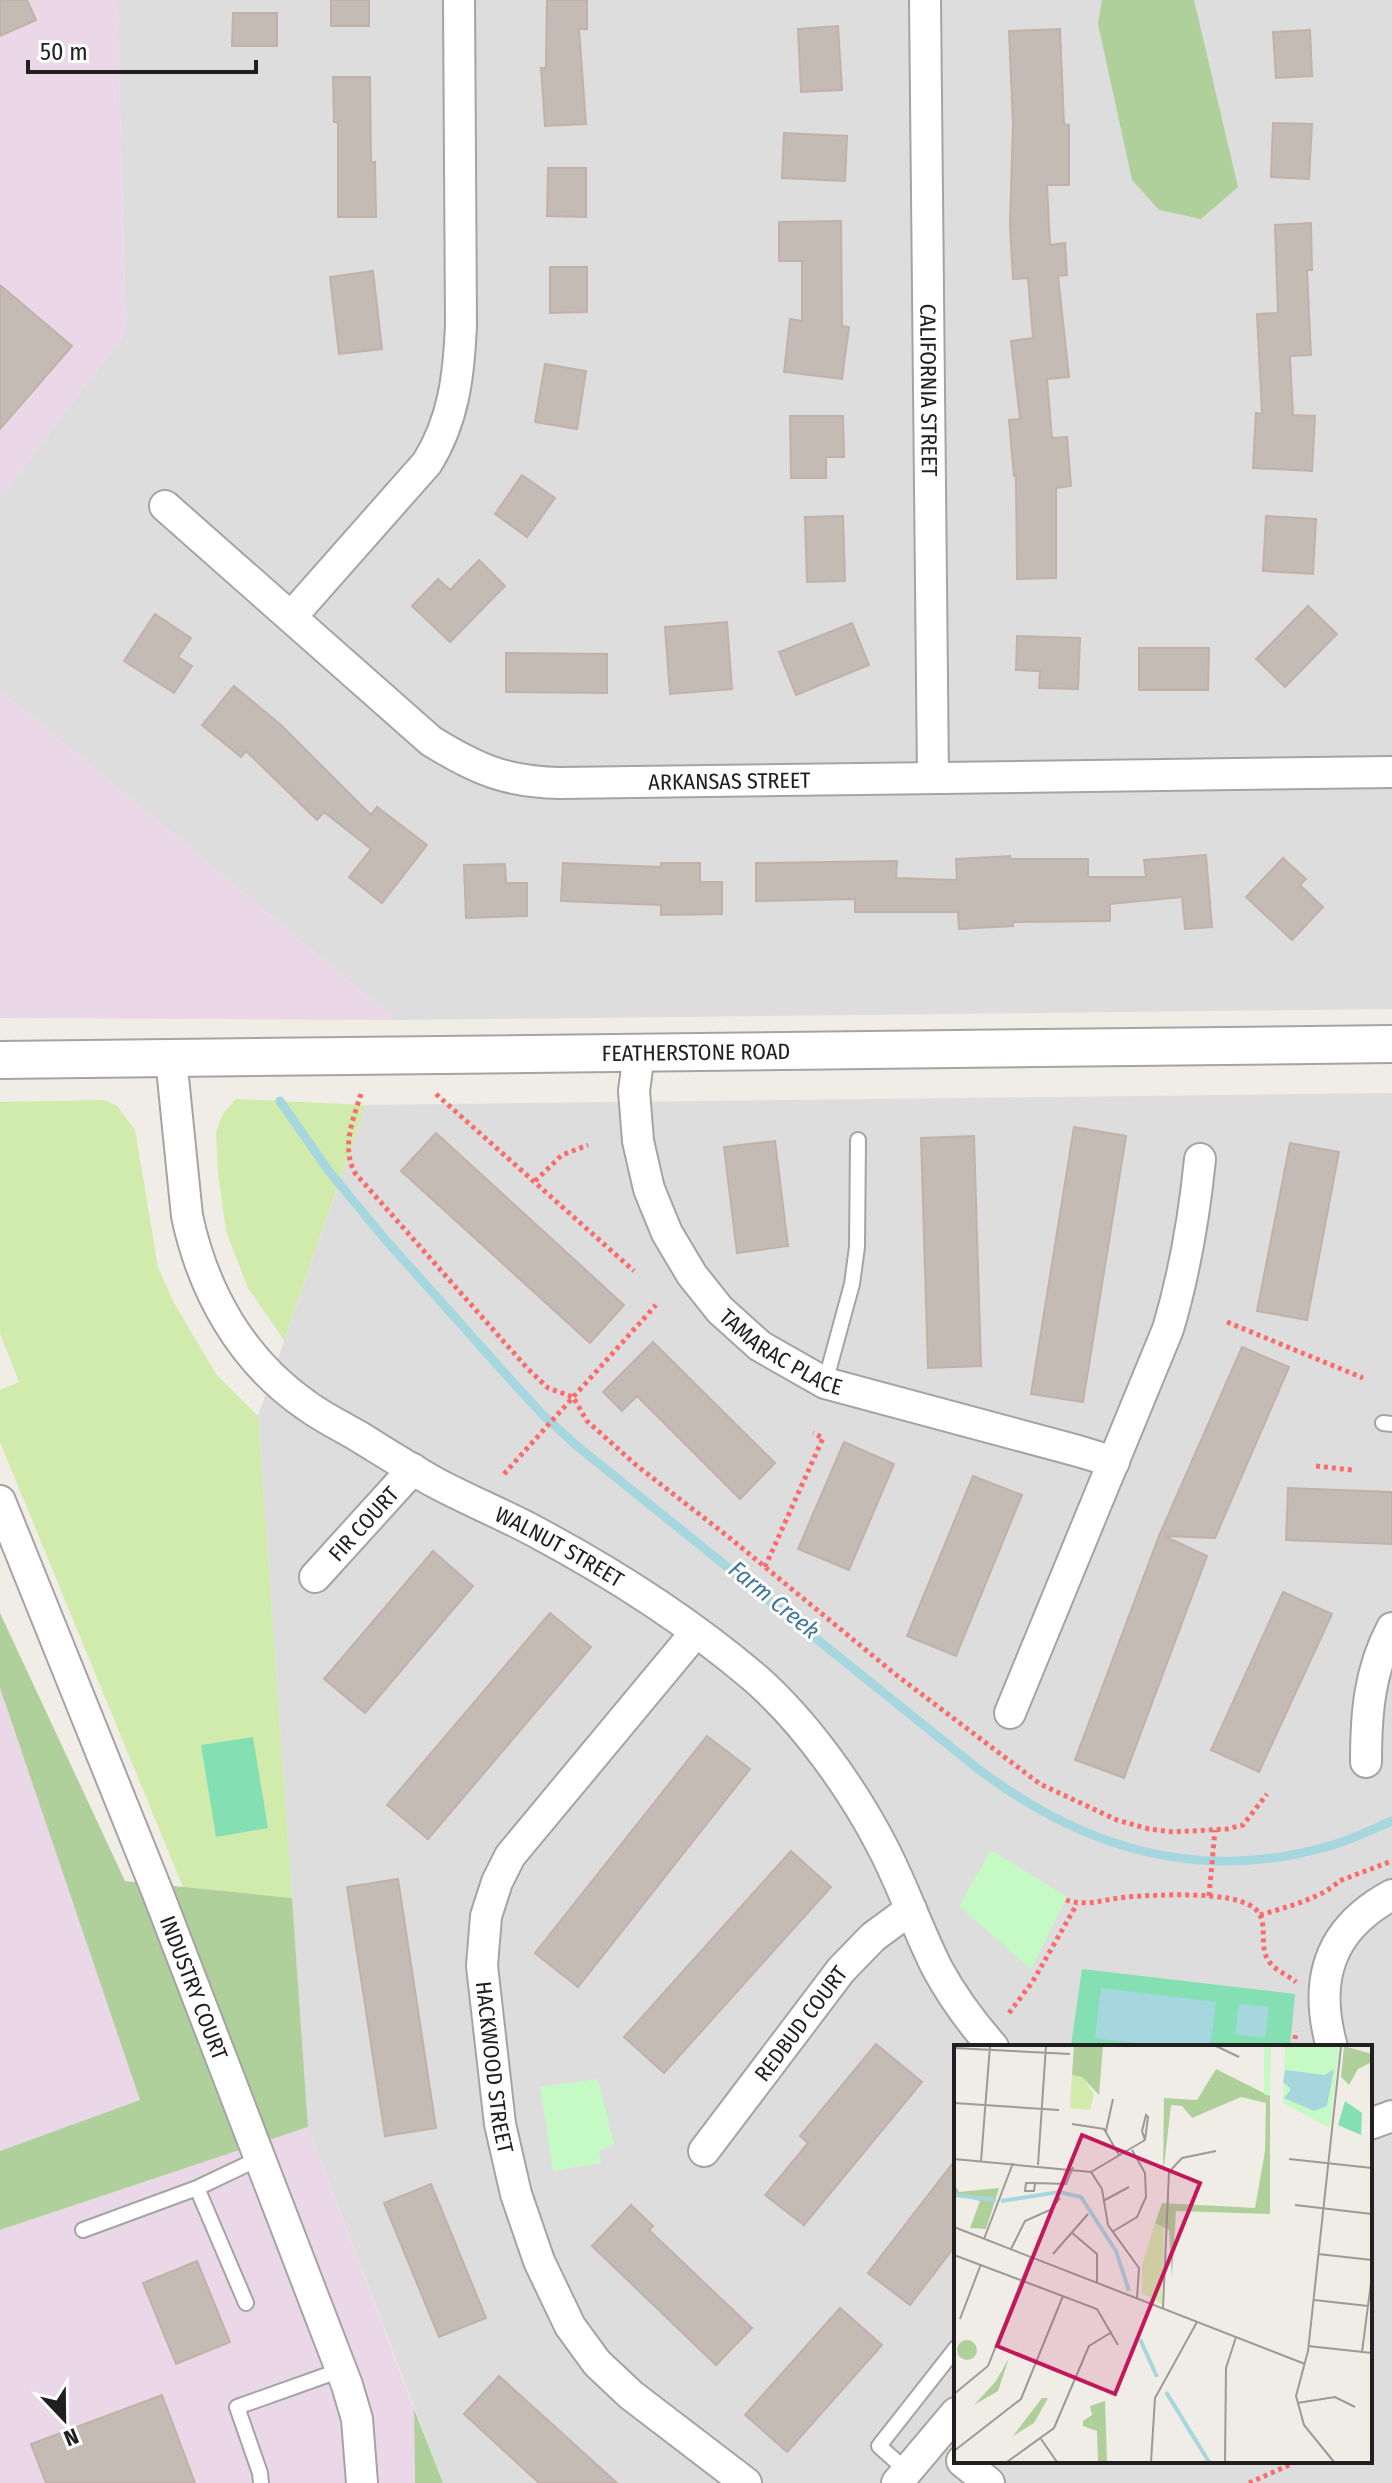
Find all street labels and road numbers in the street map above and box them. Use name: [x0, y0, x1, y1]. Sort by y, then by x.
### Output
street label: CALIFORNIA STREET: [914, 303, 943, 477]
street label: ARKANSAS STREET: [648, 767, 811, 796]
street label: FEATHERSTONE ROAD: [602, 1038, 790, 1067]
street label: TAMARAC PLACE: [714, 1303, 845, 1401]
street label: FIR COURT: [323, 1480, 405, 1567]
street label: WALNUT STREET: [491, 1501, 629, 1594]
street label: INDUSTRY COURT: [154, 1912, 234, 2064]
street label: REDBUD COURT: [749, 1960, 854, 2087]
street label: HACKWOOD STREET: [470, 1980, 519, 2157]

